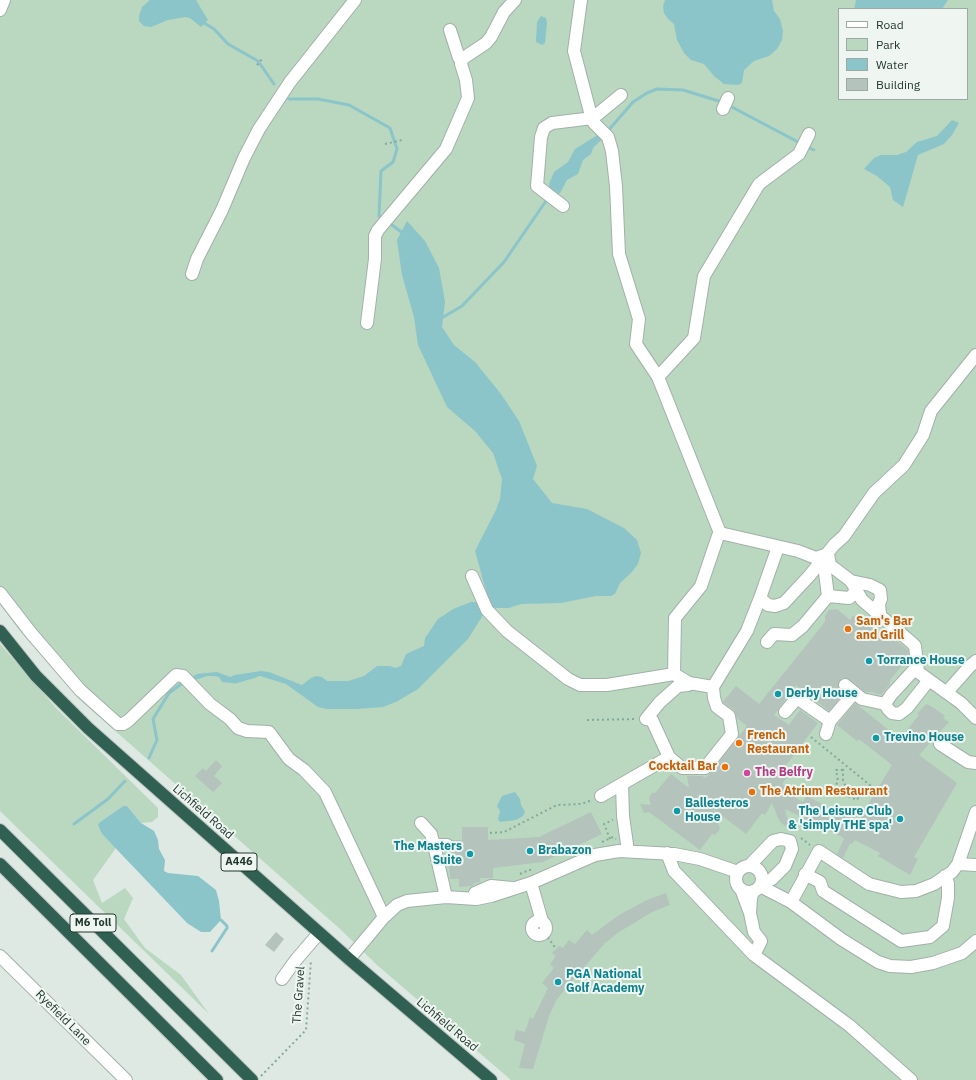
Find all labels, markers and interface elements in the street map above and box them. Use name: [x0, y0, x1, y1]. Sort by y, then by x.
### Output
legend: [838, 8, 968, 100]
text: Road: [876, 17, 904, 32]
text: Park: [876, 37, 900, 52]
text: Water: [876, 57, 908, 72]
text: Building: [876, 77, 920, 92]
place label: Sam's Bar and Grill: [856, 615, 913, 643]
marker: Sam's Bar and Grill: [843, 624, 853, 634]
place label: Torrance House: [877, 654, 965, 668]
marker: Torrance House: [864, 656, 874, 666]
place label: Derby House: [786, 687, 858, 701]
marker: Derby House: [773, 689, 783, 699]
place label: French Restaurant: [747, 729, 809, 757]
place label: Trevino House: [884, 731, 964, 745]
marker: Trevino House: [871, 733, 881, 743]
marker: French Restaurant: [734, 738, 744, 748]
place label: Cocktail Bar: [648, 760, 717, 774]
marker: Cocktail Bar: [720, 762, 730, 772]
place label: The Belfry: [755, 766, 813, 780]
marker: The Belfry: [742, 768, 752, 778]
street label: Lichfield Road: [170, 782, 236, 842]
place label: The Atrium Restaurant: [760, 785, 888, 799]
marker: The Atrium Restaurant: [747, 787, 757, 797]
place label: Ballesteros House: [685, 797, 749, 825]
place label: The Leisure Club & 'simply THE spa': [788, 805, 892, 833]
marker: Ballesteros House: [672, 806, 682, 816]
marker: The Leisure Club & 'simply THE spa': [895, 814, 905, 824]
place label: The Masters Suite: [393, 840, 462, 868]
place label: Brabazon: [538, 844, 592, 858]
marker: Brabazon: [525, 846, 535, 856]
marker: The Masters Suite: [465, 849, 475, 859]
road number: A446: [221, 853, 257, 871]
road number: M6 Toll: [70, 914, 116, 932]
street label: The Gravel: [290, 966, 308, 1024]
place label: PGA National Golf Academy: [566, 968, 645, 996]
marker: PGA National Golf Academy: [553, 977, 563, 987]
street label: Ryefield Lane: [32, 987, 94, 1049]
street label: Lichfield Road: [413, 995, 481, 1055]

